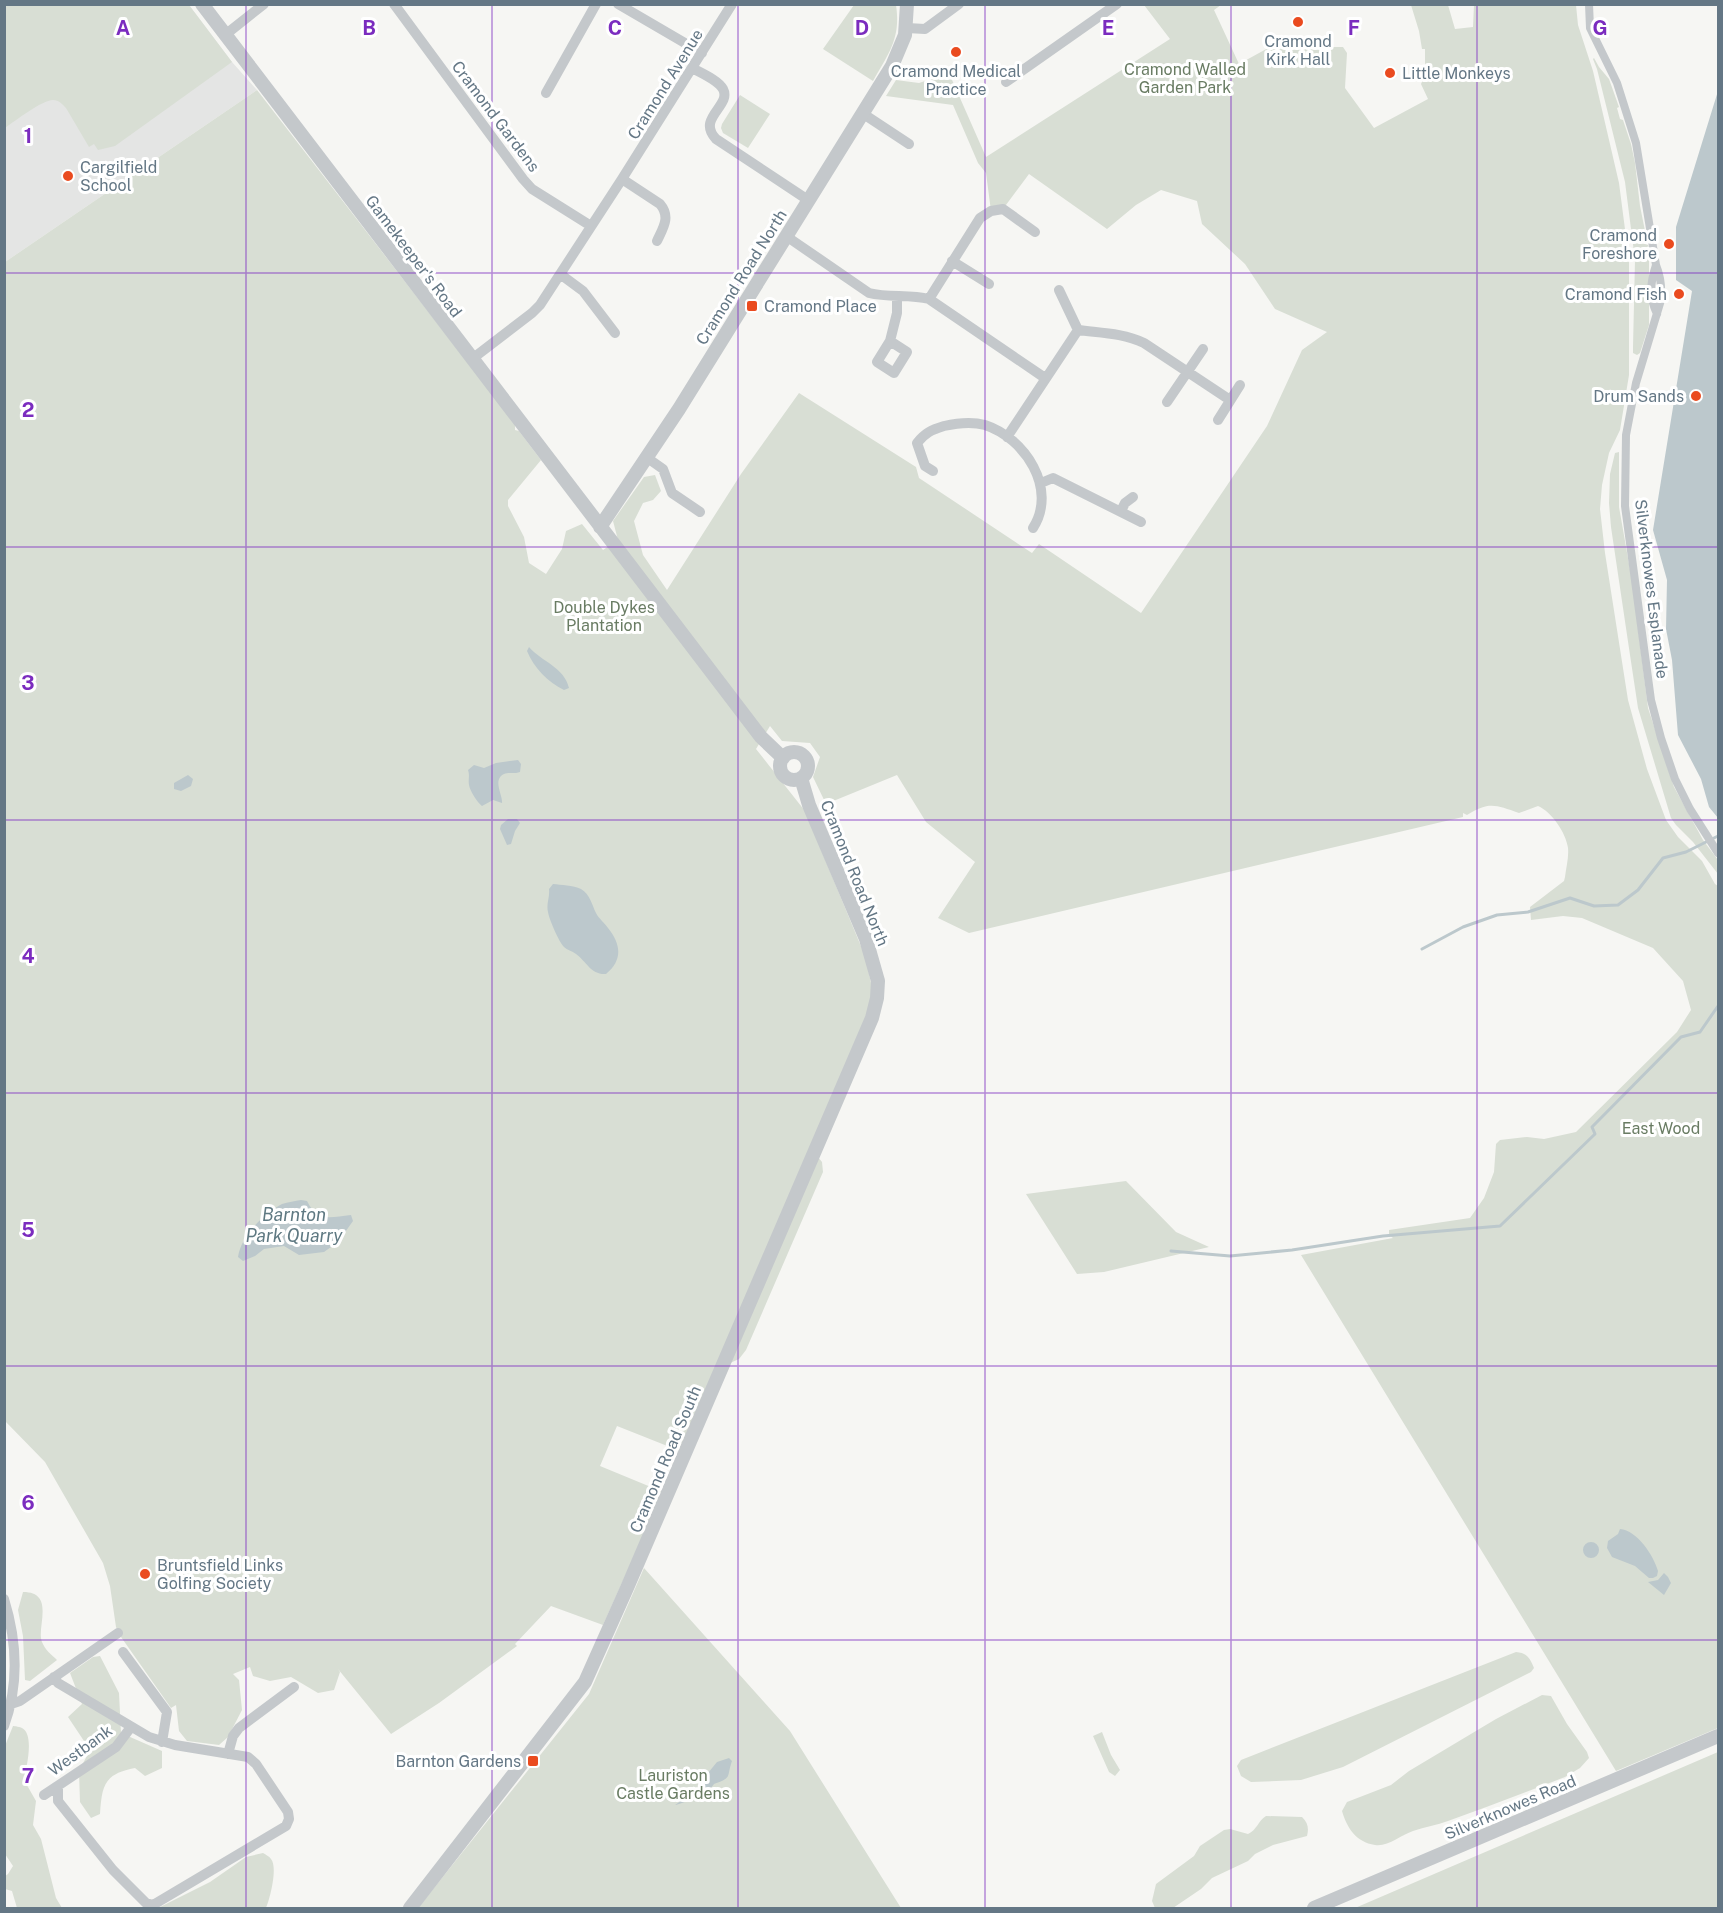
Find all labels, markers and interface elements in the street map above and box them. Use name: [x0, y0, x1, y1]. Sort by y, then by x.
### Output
marker: Cramond Kirk Hall: [1291, 15, 1305, 29]
text: A: [116, 16, 130, 40]
text: B: [362, 16, 376, 40]
text: C: [608, 16, 622, 40]
text: D: [855, 16, 869, 40]
text: E: [1102, 16, 1114, 40]
text: F: [1348, 16, 1360, 40]
text: G: [1592, 16, 1608, 40]
street label: Cramond Avenue: [624, 26, 707, 143]
place label: Cramond Kirk Hall: [1264, 32, 1332, 69]
marker: Cramond Medical Practice: [949, 45, 963, 59]
street label: Cramond Gardens: [448, 57, 543, 176]
park label: Cramond Walled Garden Park: [1124, 60, 1246, 97]
place label: Cramond Medical Practice: [891, 62, 1021, 99]
place label: Little Monkeys: [1402, 64, 1511, 83]
marker: Little Monkeys: [1383, 66, 1397, 80]
text: 1: [24, 124, 32, 148]
place label: Cargilfield School: [80, 158, 157, 195]
marker: Cargilfield School: [61, 169, 75, 183]
street label: Gamekeeper's Road: [362, 192, 466, 321]
street label: Cramond Road North: [692, 206, 791, 348]
place label: Cramond Foreshore: [1582, 226, 1657, 263]
marker: Cramond Foreshore: [1662, 237, 1676, 251]
place label: Cramond Fish: [1565, 285, 1667, 304]
marker: Cramond Fish: [1672, 287, 1686, 301]
place label: Cramond Place: [764, 297, 877, 316]
marker: Cramond Place: [745, 299, 759, 313]
place label: Drum Sands: [1593, 387, 1684, 406]
marker: Drum Sands: [1689, 389, 1703, 403]
text: 2: [22, 398, 34, 422]
street label: Silverknowes Esplanade: [1631, 498, 1672, 680]
park label: Double Dykes Plantation: [553, 598, 655, 635]
text: 3: [21, 671, 35, 695]
street label: Cramond Road North: [817, 797, 892, 949]
text: 4: [21, 944, 35, 968]
park label: East Wood: [1622, 1119, 1700, 1138]
water label: Barnton Park Quarry: [245, 1204, 343, 1246]
text: 5: [21, 1218, 35, 1242]
street label: Cramond Road South: [626, 1383, 705, 1535]
text: 6: [21, 1491, 35, 1515]
place label: Bruntsfield Links Golfing Society: [157, 1556, 283, 1593]
marker: Bruntsfield Links Golfing Society: [138, 1567, 152, 1581]
street label: Westbank: [45, 1721, 116, 1780]
place label: Barnton Gardens: [396, 1752, 521, 1771]
marker: Barnton Gardens: [526, 1754, 540, 1768]
text: 7: [22, 1764, 34, 1788]
park label: Lauriston Castle Gardens: [616, 1766, 730, 1803]
street label: Silverknowes Road: [1442, 1771, 1579, 1844]

